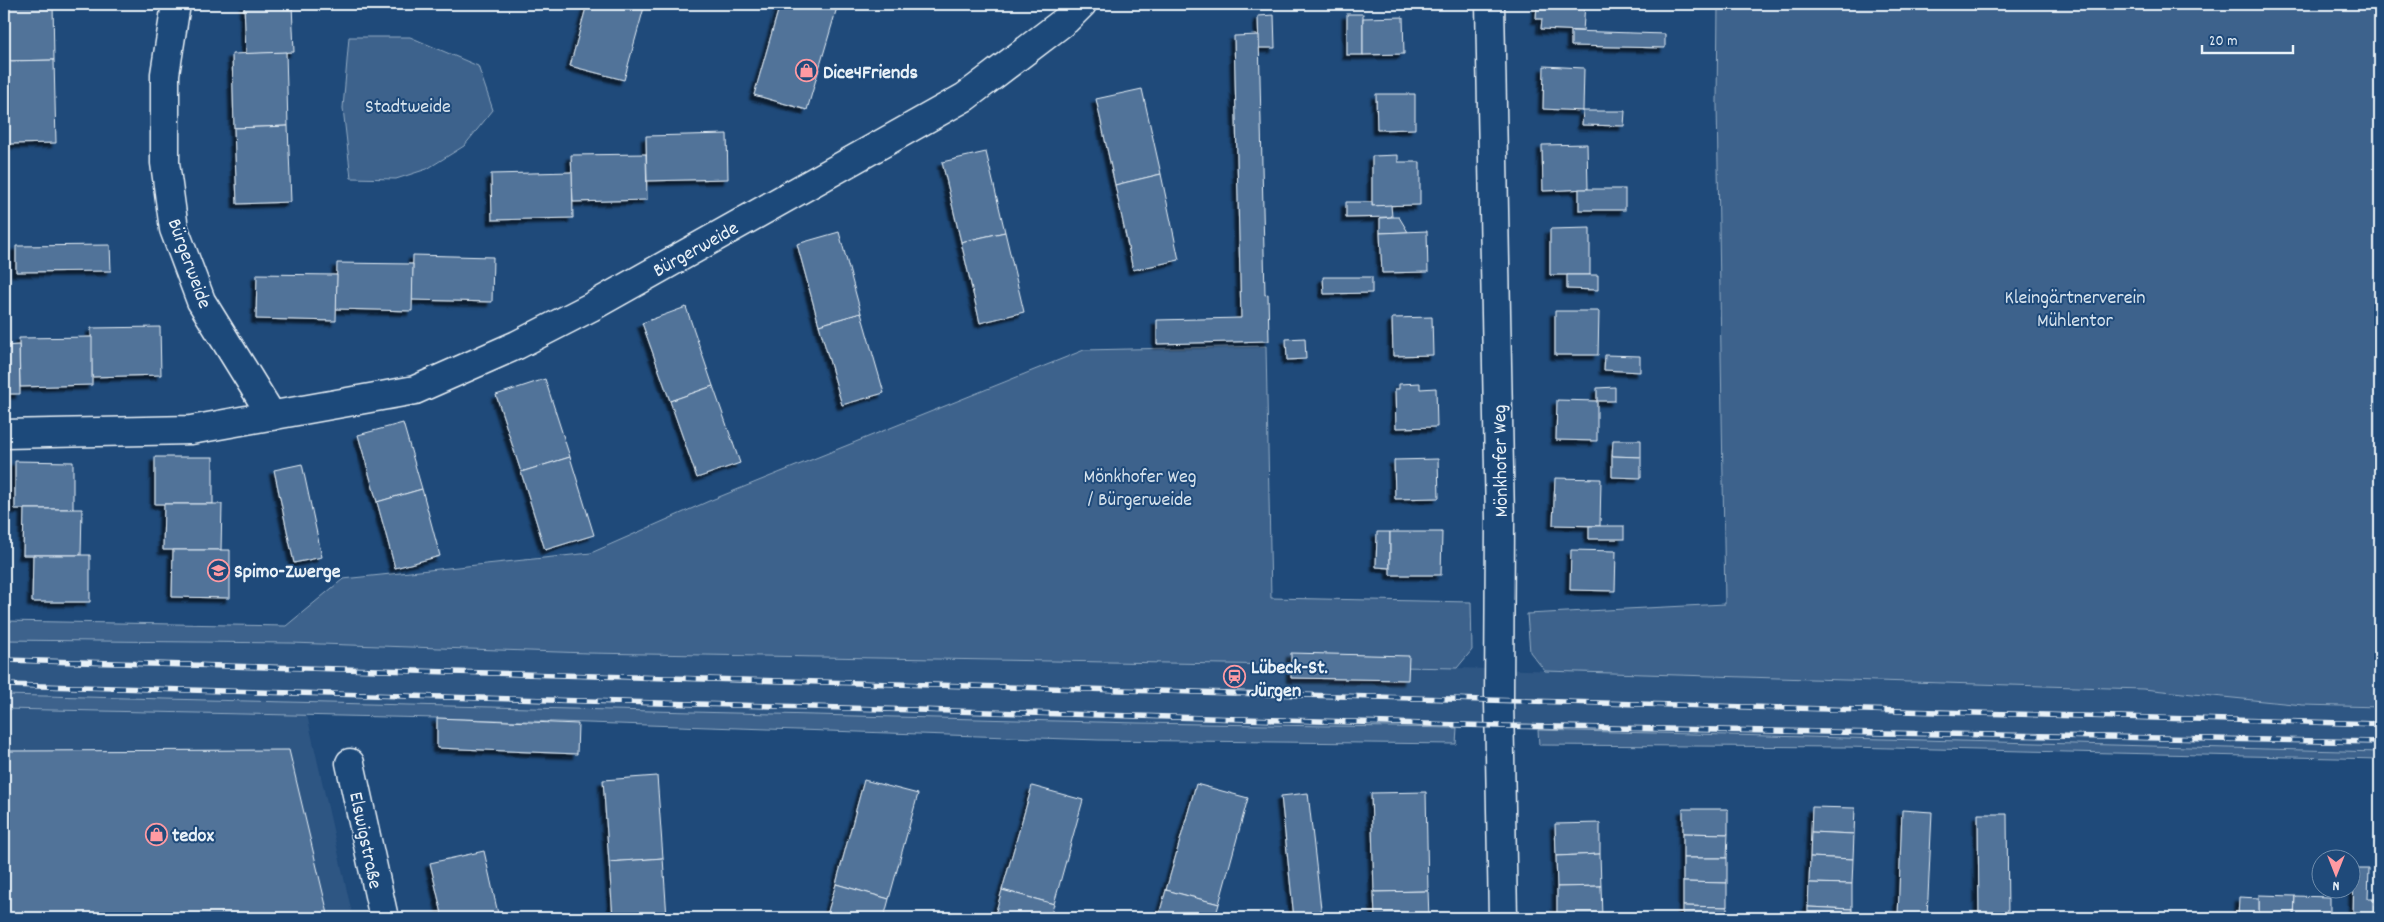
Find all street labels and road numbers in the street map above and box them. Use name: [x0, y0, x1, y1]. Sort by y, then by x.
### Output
street label: Bürgerweide: [159, 215, 217, 313]
street label: Bürgerweide: [649, 215, 745, 286]
street label: Mönkhofer Weg: [1487, 404, 1517, 518]
street label: Elswigstraße: [340, 790, 388, 892]

